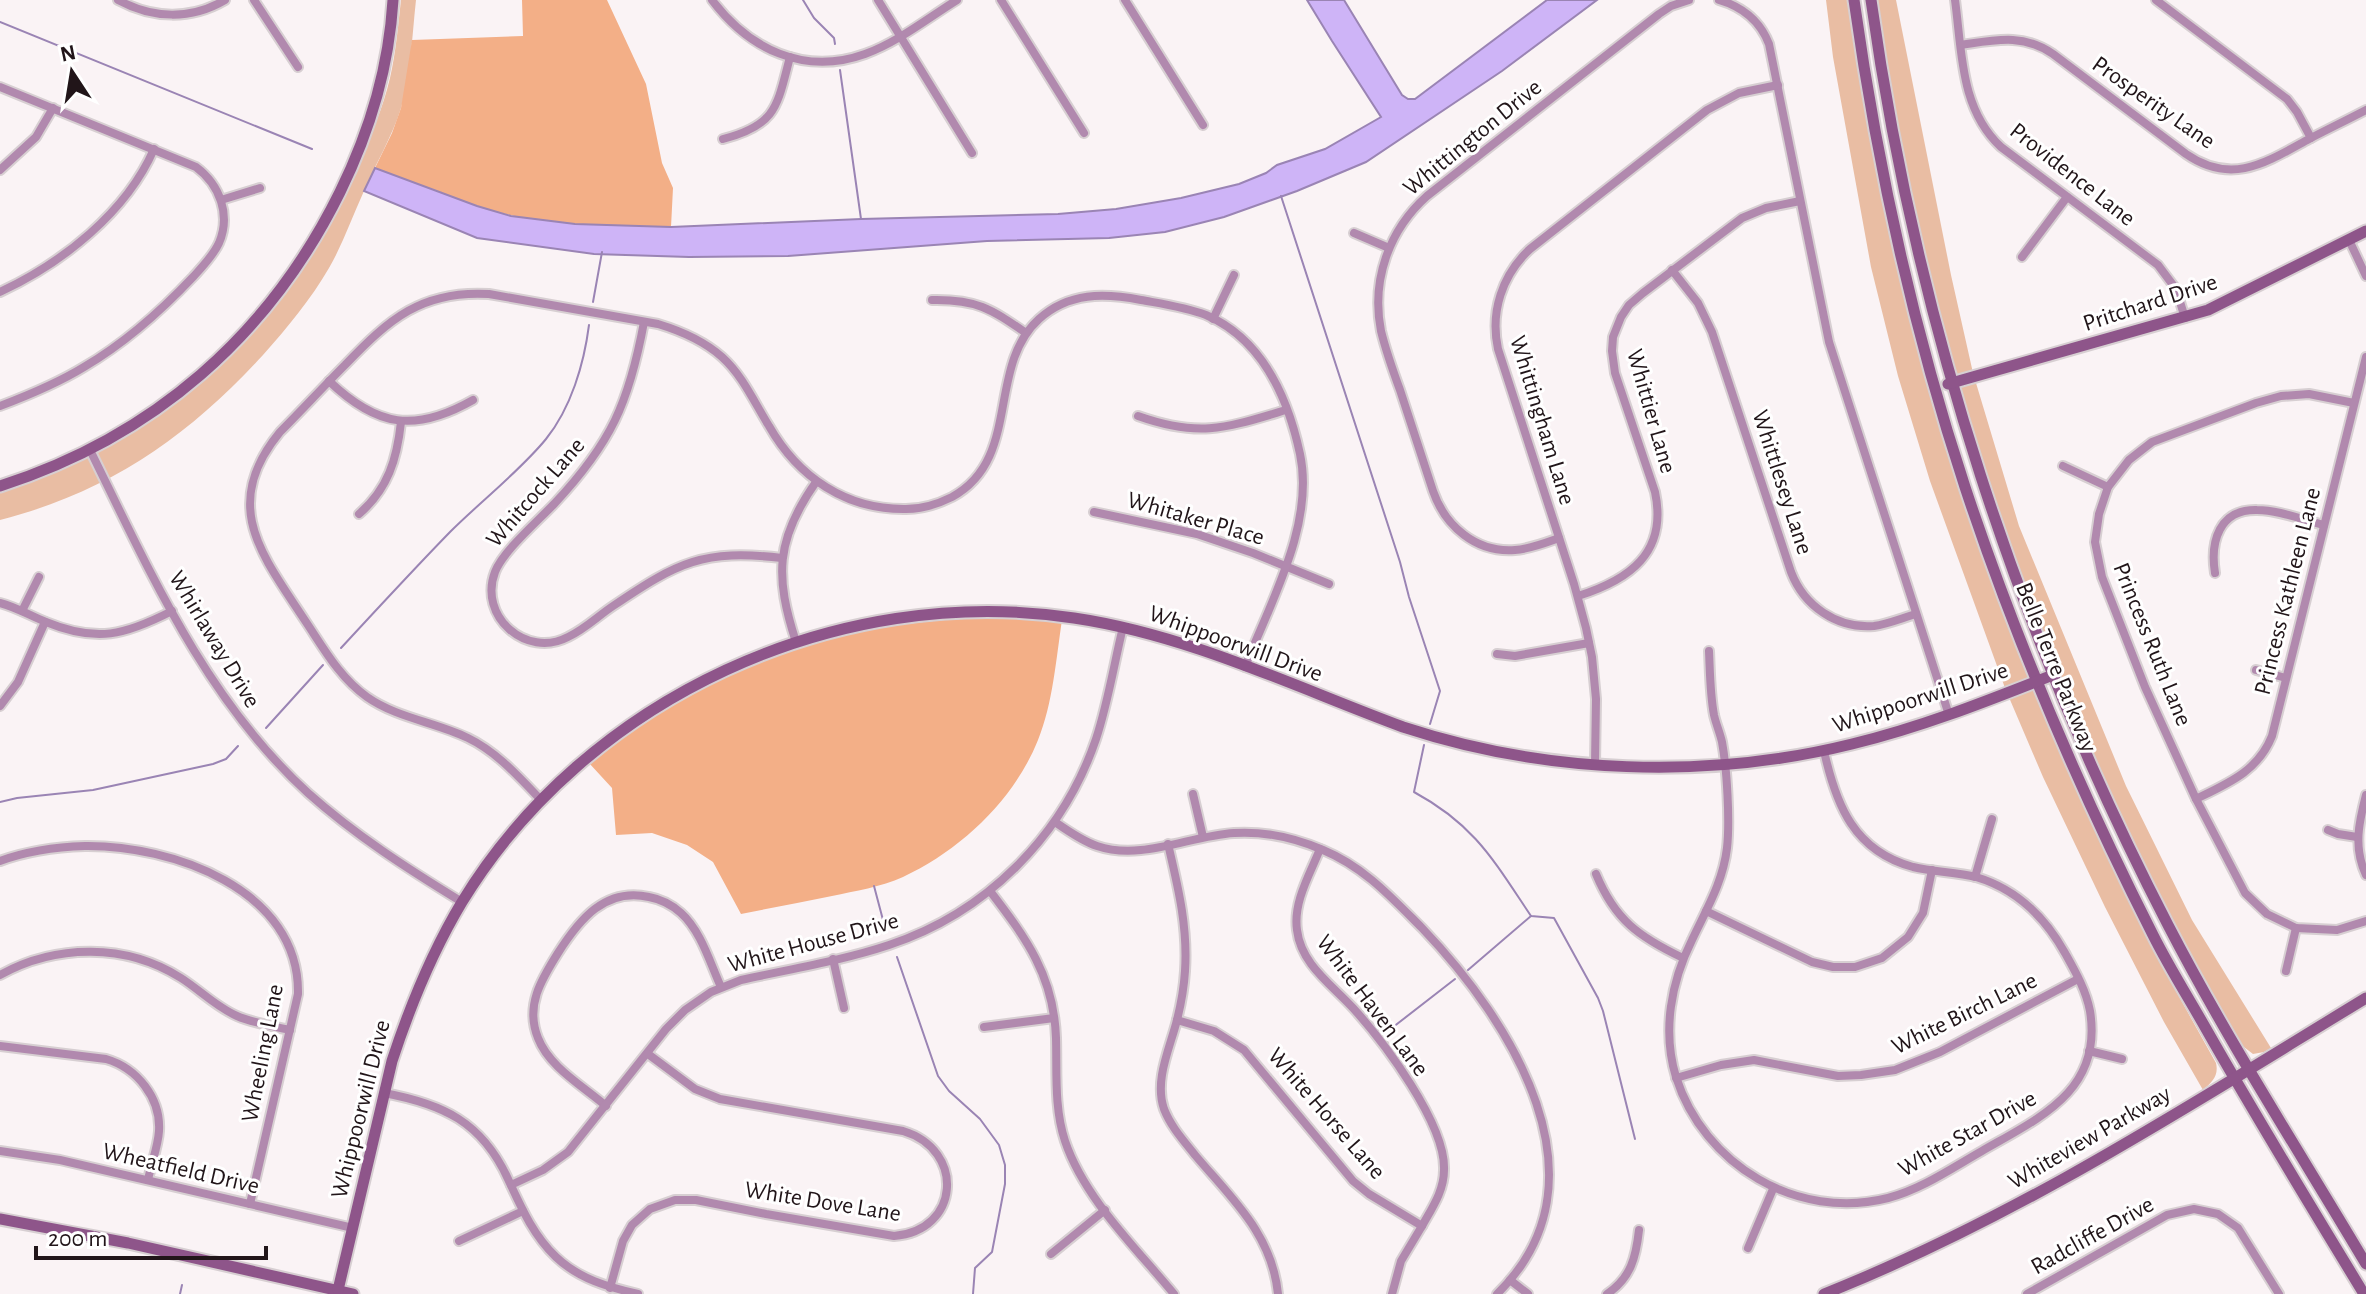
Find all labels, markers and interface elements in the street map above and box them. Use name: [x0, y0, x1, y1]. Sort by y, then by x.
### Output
north arrow: [32, 32, 112, 112]
text: N: [58, 41, 78, 66]
street label: Prosperity Lane: [2088, 52, 2219, 154]
street label: Whittington Drive: [1399, 75, 1546, 201]
street label: Providence Lane: [2005, 119, 2140, 231]
street label: Pritchard Drive: [2080, 270, 2220, 336]
street label: Whittingham Lane: [1505, 333, 1579, 508]
street label: Whittier Lane: [1622, 347, 1680, 476]
street label: Whittlesey Lane: [1747, 407, 1817, 557]
street label: Whitcock Lane: [482, 433, 590, 552]
street label: Princess Kathleen Lane: [2251, 485, 2325, 697]
street label: Whitaker Place: [1124, 488, 1267, 550]
street label: Princess Ruth Lane: [2108, 559, 2196, 729]
street label: Whirlaway Drive: [164, 567, 264, 712]
street label: Belle Terre Parkway: [2011, 579, 2101, 756]
street label: Whippoorwill Drive: [1146, 601, 1326, 687]
street label: Whippoorwill Drive: [1830, 658, 2011, 738]
street label: White House Drive: [725, 909, 901, 977]
street label: White Haven Lane: [1311, 930, 1433, 1081]
street label: White Birch Lane: [1888, 968, 2041, 1059]
street label: Wheeling Lane: [238, 982, 288, 1124]
street label: Whippoorwill Drive: [327, 1018, 395, 1201]
street label: White Horse Lane: [1263, 1043, 1390, 1184]
street label: Whiteview Parkway: [2004, 1082, 2175, 1194]
street label: White Star Drive: [1895, 1086, 2040, 1182]
street label: Wheatfield Drive: [100, 1139, 261, 1199]
street label: White Dove Lane: [743, 1178, 903, 1226]
street label: Radcliffe Drive: [2027, 1192, 2158, 1279]
scale bar: [36, 1210, 266, 1260]
text: 200 m: [48, 1227, 107, 1251]

